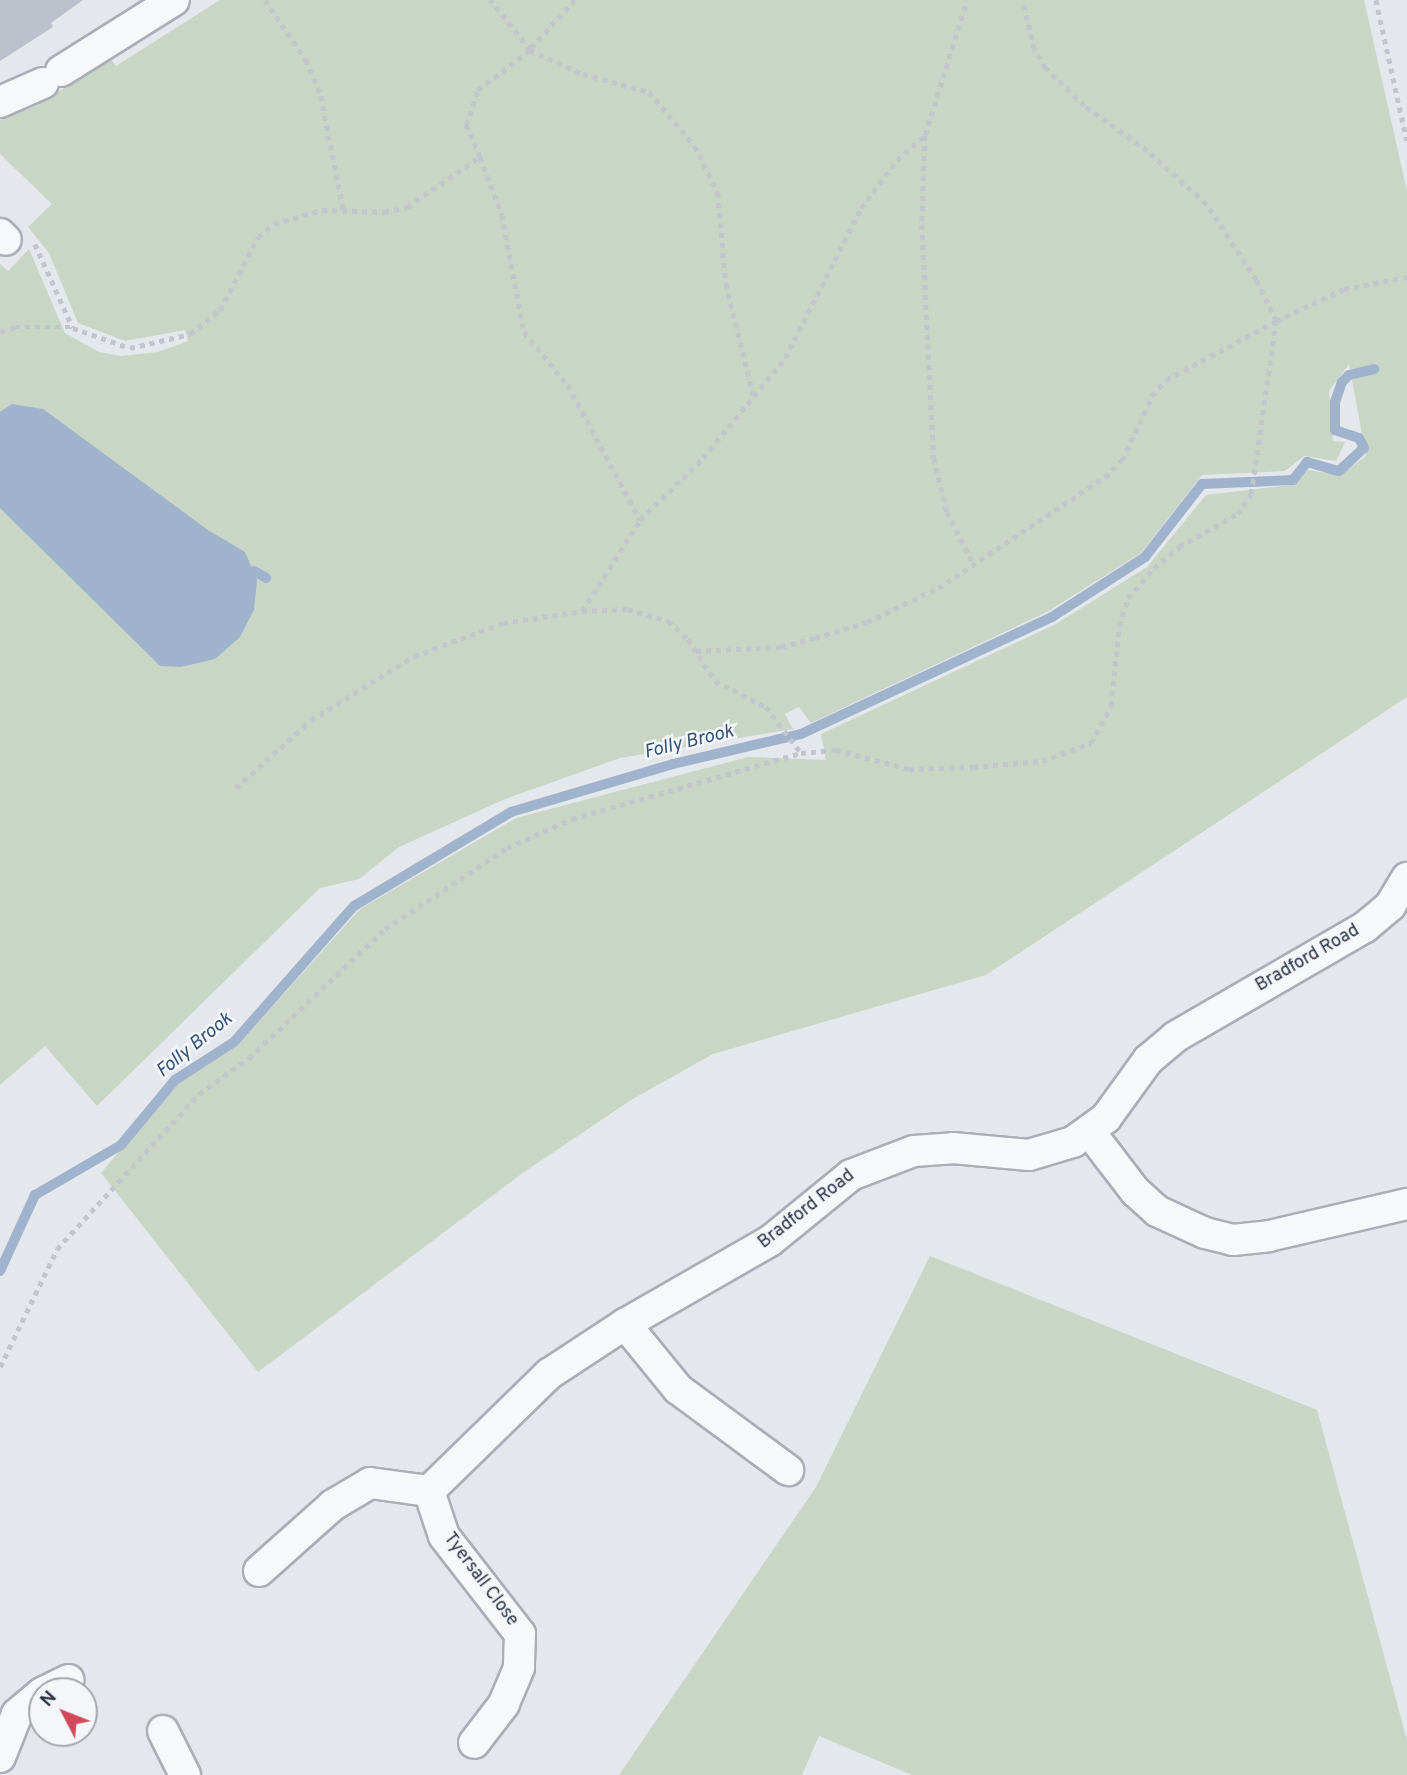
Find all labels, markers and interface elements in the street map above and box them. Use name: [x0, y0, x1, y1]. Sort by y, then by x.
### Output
water label: Folly Brook: [642, 721, 736, 765]
street label: Bradford Road: [1252, 921, 1364, 997]
water label: Folly Brook: [152, 1008, 238, 1084]
street label: Bradford Road: [754, 1166, 860, 1254]
street label: Tyersall Close: [438, 1529, 522, 1631]
north arrow: [28, 1677, 98, 1747]
text: N: [35, 1686, 62, 1712]

